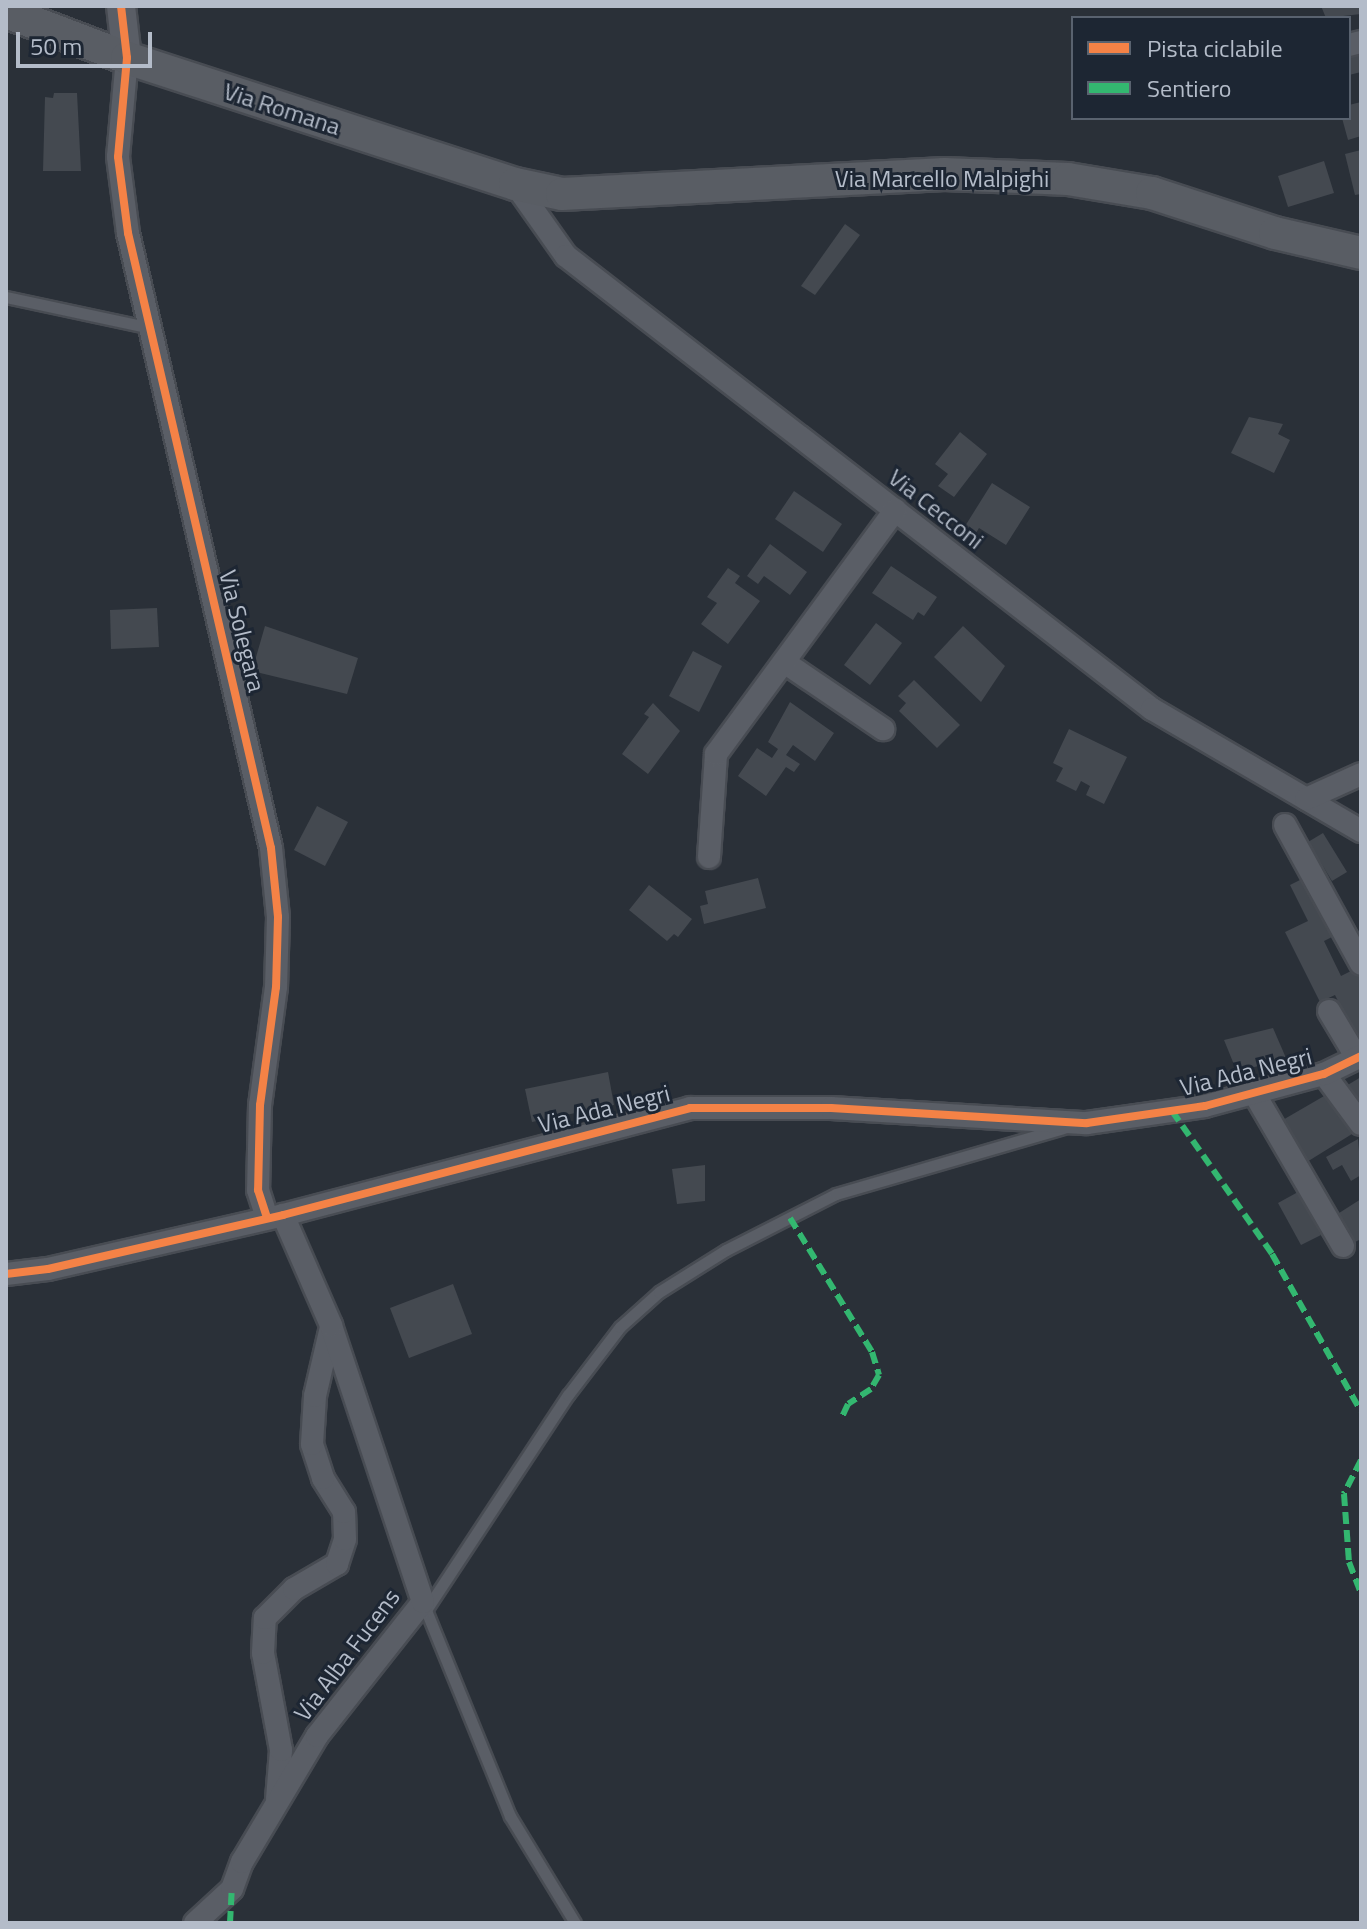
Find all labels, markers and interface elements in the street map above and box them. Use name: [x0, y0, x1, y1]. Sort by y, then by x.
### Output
scale bar: [20, 16, 156, 66]
legend: [1071, 16, 1351, 120]
text: 50 m: [30, 28, 82, 64]
text: Pista ciclabile: [1147, 30, 1283, 66]
text: Sentiero: [1147, 70, 1231, 106]
street label: Via Romana: [220, 77, 344, 141]
street label: Via Marcello Malpighi: [835, 165, 1049, 193]
street label: Via Cecconi: [883, 463, 989, 555]
street label: Via Solegara: [213, 567, 271, 695]
street label: Via Ada Negri: [1177, 1042, 1315, 1102]
street label: Via Ada Negri: [535, 1079, 673, 1139]
street label: Via Alba Fucens: [288, 1583, 406, 1727]

